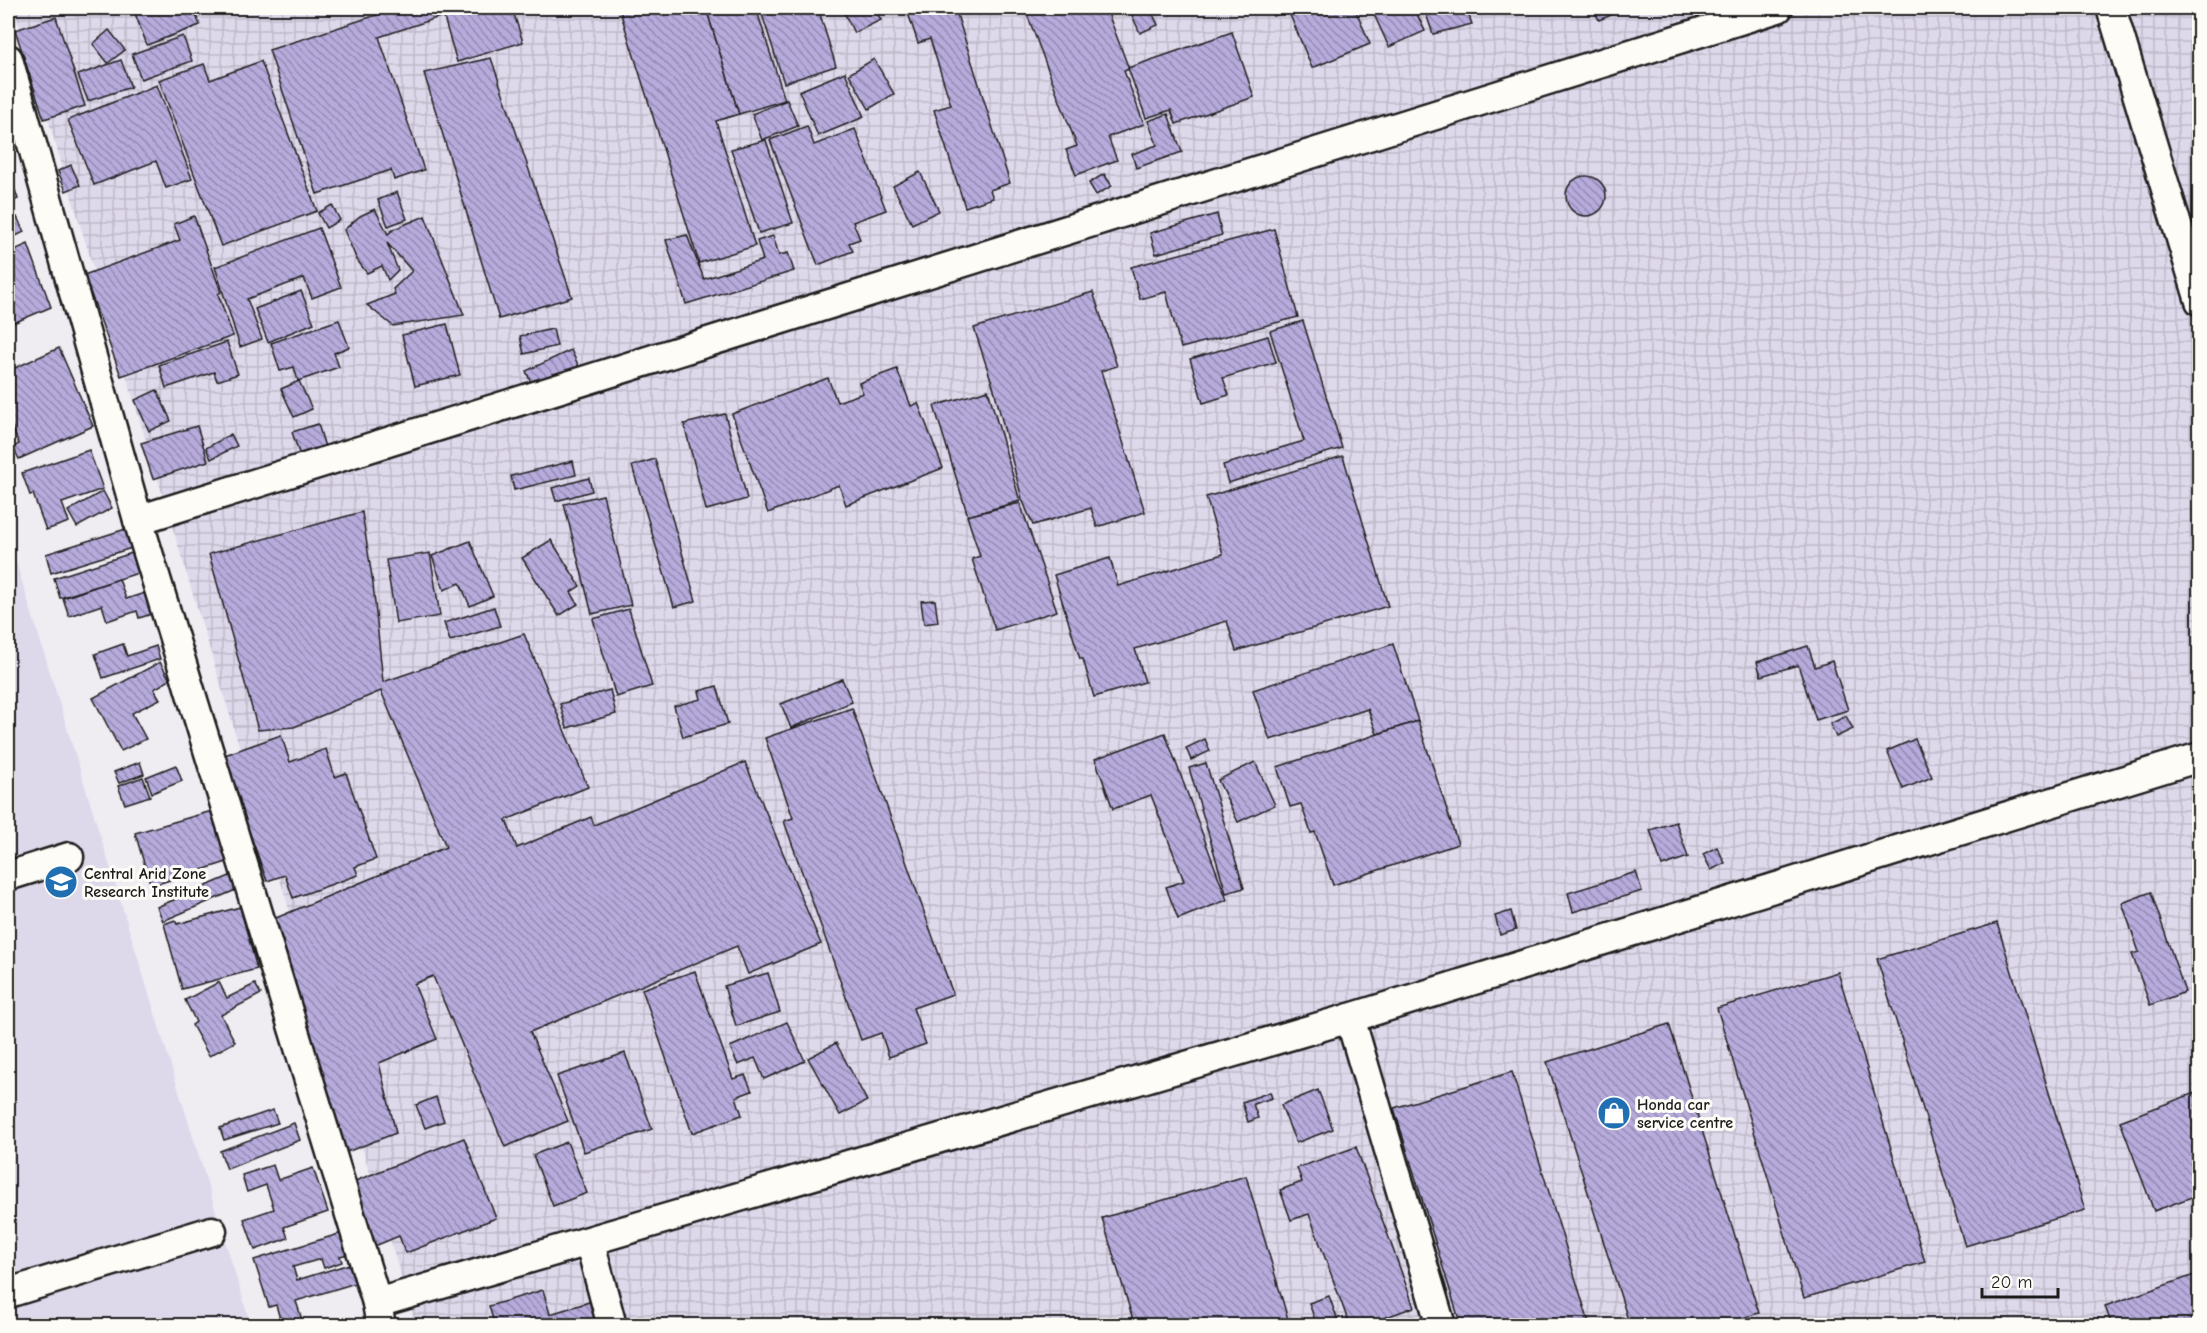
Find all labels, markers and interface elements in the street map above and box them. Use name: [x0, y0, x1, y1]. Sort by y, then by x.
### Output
school or university icon: Central Arid Zone Research Institute: [43, 864, 79, 900]
place label: Central Arid Zone Research Institute: [84, 865, 209, 901]
shop icon: Honda car service centre: [1596, 1095, 1632, 1131]
place label: Honda car service centre: [1637, 1096, 1733, 1132]
scale bar: [1982, 1261, 2058, 1299]
text: 20 m: [1991, 1272, 2032, 1293]

